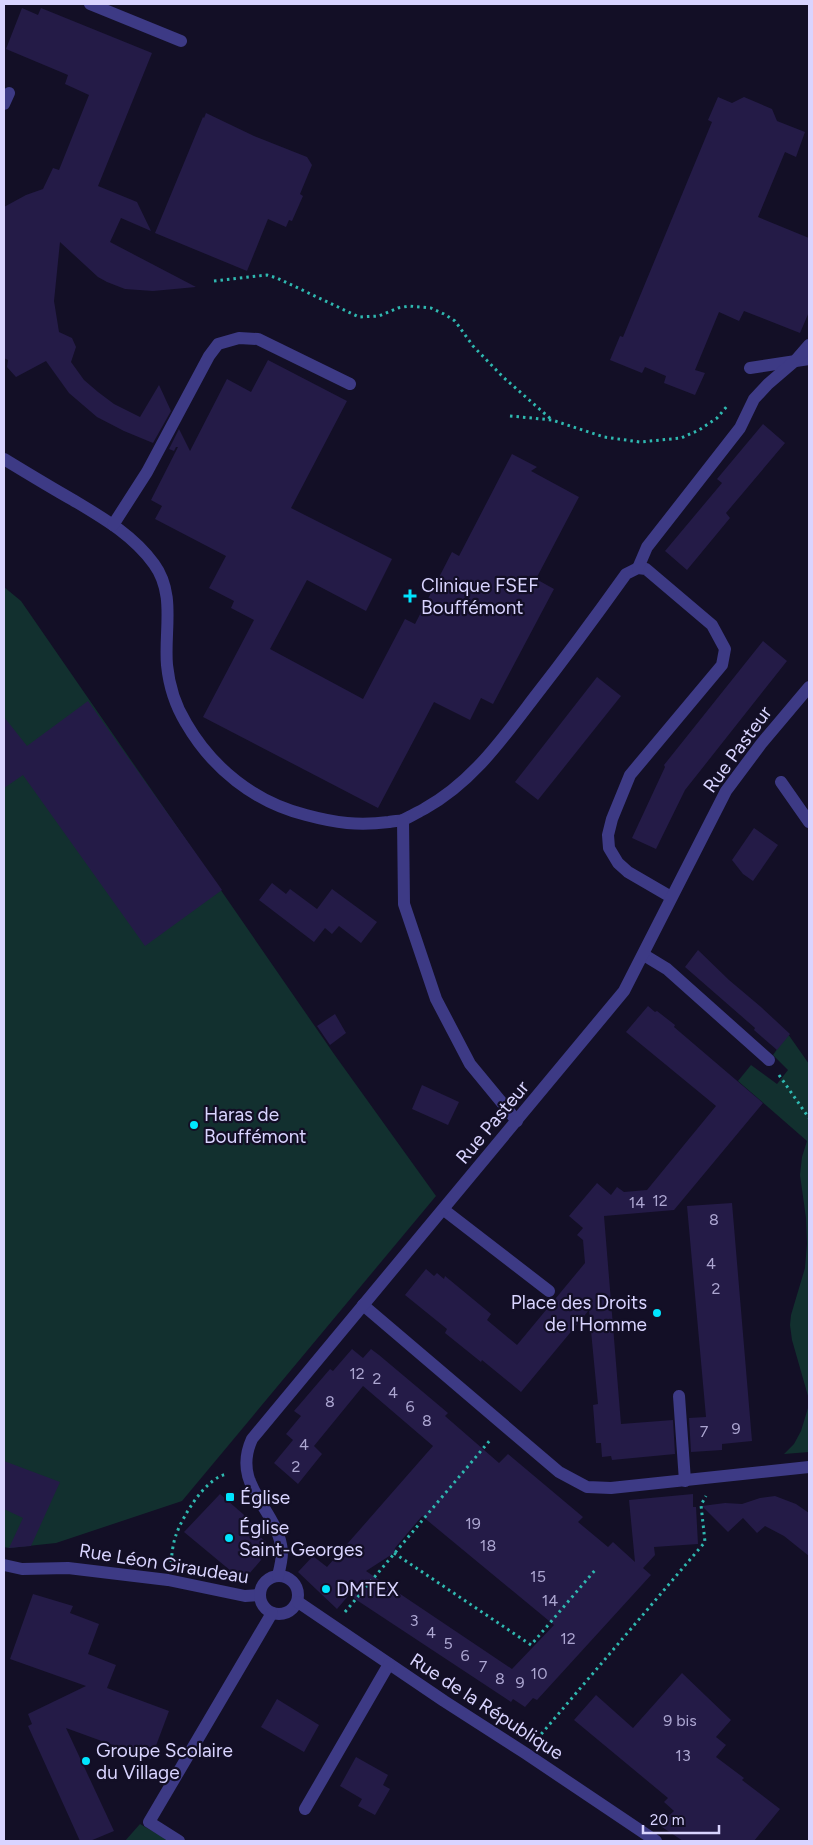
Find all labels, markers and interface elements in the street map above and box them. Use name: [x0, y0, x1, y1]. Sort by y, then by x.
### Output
place label: Clinique FSEF Bouffémont: [421, 574, 539, 619]
marker: Clinique FSEF Bouffémont: [403, 589, 417, 603]
street label: Rue Pasteur: [698, 701, 777, 797]
street label: Rue Pasteur: [451, 1076, 534, 1169]
place label: Haras de Bouffémont: [204, 1103, 307, 1148]
marker: Haras de Bouffémont: [188, 1119, 200, 1131]
house number: 12: [652, 1191, 668, 1210]
house number: 14: [629, 1193, 645, 1212]
house number: 8: [709, 1210, 719, 1229]
house number: 4: [706, 1254, 716, 1273]
house number: 2: [712, 1279, 720, 1298]
place label: Place des Droits de l'Homme: [511, 1291, 647, 1336]
marker: Place des Droits de l'Homme: [651, 1307, 663, 1319]
house number: 12: [349, 1364, 365, 1383]
house number: 2: [373, 1369, 381, 1388]
house number: 4: [388, 1383, 398, 1402]
house number: 8: [325, 1392, 335, 1411]
house number: 6: [405, 1397, 415, 1416]
house number: 8: [422, 1411, 432, 1430]
house number: 9: [731, 1419, 741, 1438]
house number: 7: [700, 1422, 709, 1441]
house number: 4: [299, 1435, 309, 1454]
house number: 2: [292, 1457, 300, 1476]
place label: Église: [240, 1486, 290, 1509]
marker: Église: [224, 1491, 236, 1503]
house number: 19: [465, 1514, 481, 1533]
place label: Église Saint-Georges: [239, 1516, 363, 1561]
marker: Église Saint-Georges: [223, 1532, 235, 1544]
house number: 18: [480, 1536, 496, 1555]
street label: Rue Léon Giraudeau: [77, 1539, 250, 1588]
house number: 15: [530, 1567, 546, 1586]
place label: DMTEX: [336, 1578, 399, 1601]
marker: DMTEX: [320, 1583, 332, 1595]
house number: 14: [542, 1591, 558, 1610]
house number: 3: [410, 1611, 418, 1630]
house number: 4: [426, 1623, 436, 1642]
house number: 12: [560, 1629, 576, 1648]
house number: 5: [443, 1634, 453, 1653]
house number: 6: [460, 1646, 470, 1665]
street label: Rue de la République: [406, 1648, 568, 1765]
house number: 7: [479, 1657, 488, 1676]
house number: 10: [531, 1664, 547, 1683]
house number: 8: [495, 1669, 505, 1688]
house number: 9: [515, 1673, 525, 1692]
house number: 9 bis: [663, 1711, 697, 1730]
place label: Groupe Scolaire du Village: [96, 1739, 233, 1784]
house number: 13: [675, 1746, 691, 1765]
marker: Groupe Scolaire du Village: [80, 1755, 92, 1767]
scale bar: [643, 1802, 719, 1834]
text: 20 m: [650, 1811, 684, 1829]

